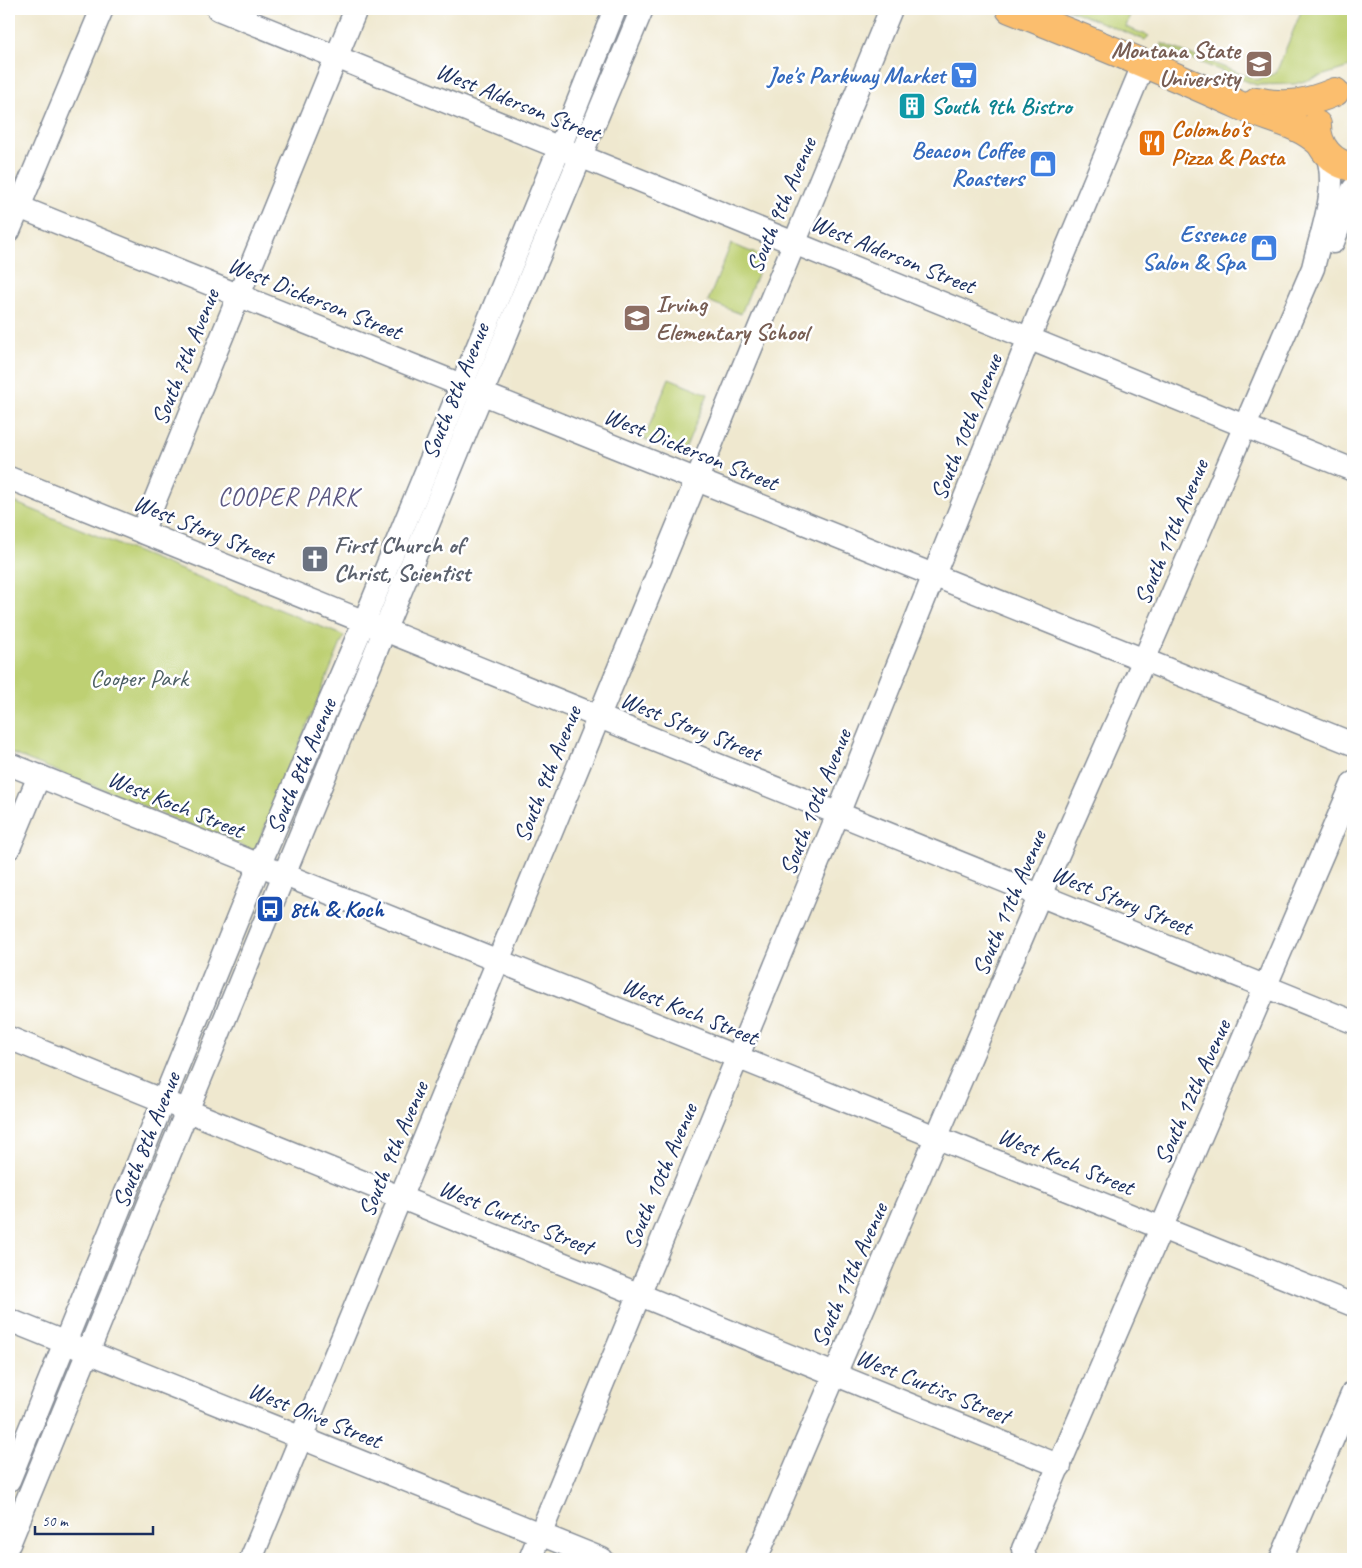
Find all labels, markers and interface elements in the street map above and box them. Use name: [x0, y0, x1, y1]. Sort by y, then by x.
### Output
place label: Montana State University: [1111, 35, 1243, 93]
school or university icon: Montana State University: [1244, 49, 1274, 79]
street label: West Alderson Street: [432, 55, 606, 149]
place label: Joe's Parkway Market: [766, 60, 948, 90]
supermarket icon: Joe's Parkway Market: [949, 60, 979, 90]
building icon: South 9th Bistro: [897, 91, 927, 121]
place label: South 9th Bistro: [931, 91, 1074, 121]
place label: Colombo's Pizza & Pasta: [1171, 114, 1287, 172]
restaurant icon: Colombo's Pizza & Pasta: [1137, 128, 1167, 158]
street label: South 9th Avenue: [739, 131, 824, 277]
place label: Beacon Coffee Roasters: [911, 135, 1027, 193]
shop icon: Beacon Coffee Roasters: [1028, 149, 1058, 179]
street label: West Alderson Street: [807, 207, 981, 301]
place label: Essence Salon & Spa: [1142, 219, 1247, 277]
shop icon: Essence Salon & Spa: [1249, 233, 1279, 263]
street label: West Dickerson Street: [224, 249, 408, 347]
street label: South 7th Avenue: [144, 283, 227, 429]
place label: Irving Elementary School: [656, 289, 813, 347]
school or university icon: Irving Elementary School: [622, 303, 652, 333]
street label: South 8th Avenue: [414, 317, 497, 463]
street label: South 10th Avenue: [923, 348, 1010, 504]
street label: West Dickerson Street: [600, 400, 784, 498]
street label: South 11th Avenue: [1127, 453, 1216, 609]
district label: COOPER PARK: [218, 481, 362, 513]
street label: West Story Street: [129, 487, 281, 572]
place label: First Church of Christ, Scientist: [334, 530, 473, 588]
church icon: First Church of Christ, Scientist: [300, 544, 330, 574]
park label: Cooper Park: [90, 663, 190, 693]
street label: West Story Street: [616, 684, 768, 769]
street label: South 8th Avenue: [259, 692, 344, 838]
street label: South 9th Avenue: [506, 700, 589, 846]
street label: South 10th Avenue: [772, 723, 859, 879]
street label: West Koch Street: [104, 763, 250, 846]
street label: South 11th Avenue: [965, 824, 1054, 980]
street label: West Story Street: [1047, 858, 1199, 943]
bus stop icon: 8th & Koch: [255, 894, 285, 924]
place label: 8th & Koch: [289, 894, 384, 924]
street label: West Koch Street: [618, 970, 764, 1053]
street label: South 12th Avenue: [1147, 1013, 1238, 1169]
street label: South 8th Avenue: [105, 1066, 188, 1212]
street label: South 9th Avenue: [351, 1075, 436, 1221]
street label: South 10th Avenue: [616, 1097, 705, 1253]
street label: West Koch Street: [994, 1120, 1140, 1203]
street label: West Curtiss Street: [435, 1173, 600, 1263]
street label: South 11th Avenue: [804, 1196, 895, 1352]
street label: West Curtiss Street: [852, 1342, 1017, 1432]
street label: West Olive Street: [244, 1375, 388, 1456]
scale bar: [35, 1503, 152, 1535]
text: 50 m: [42, 1512, 69, 1531]

